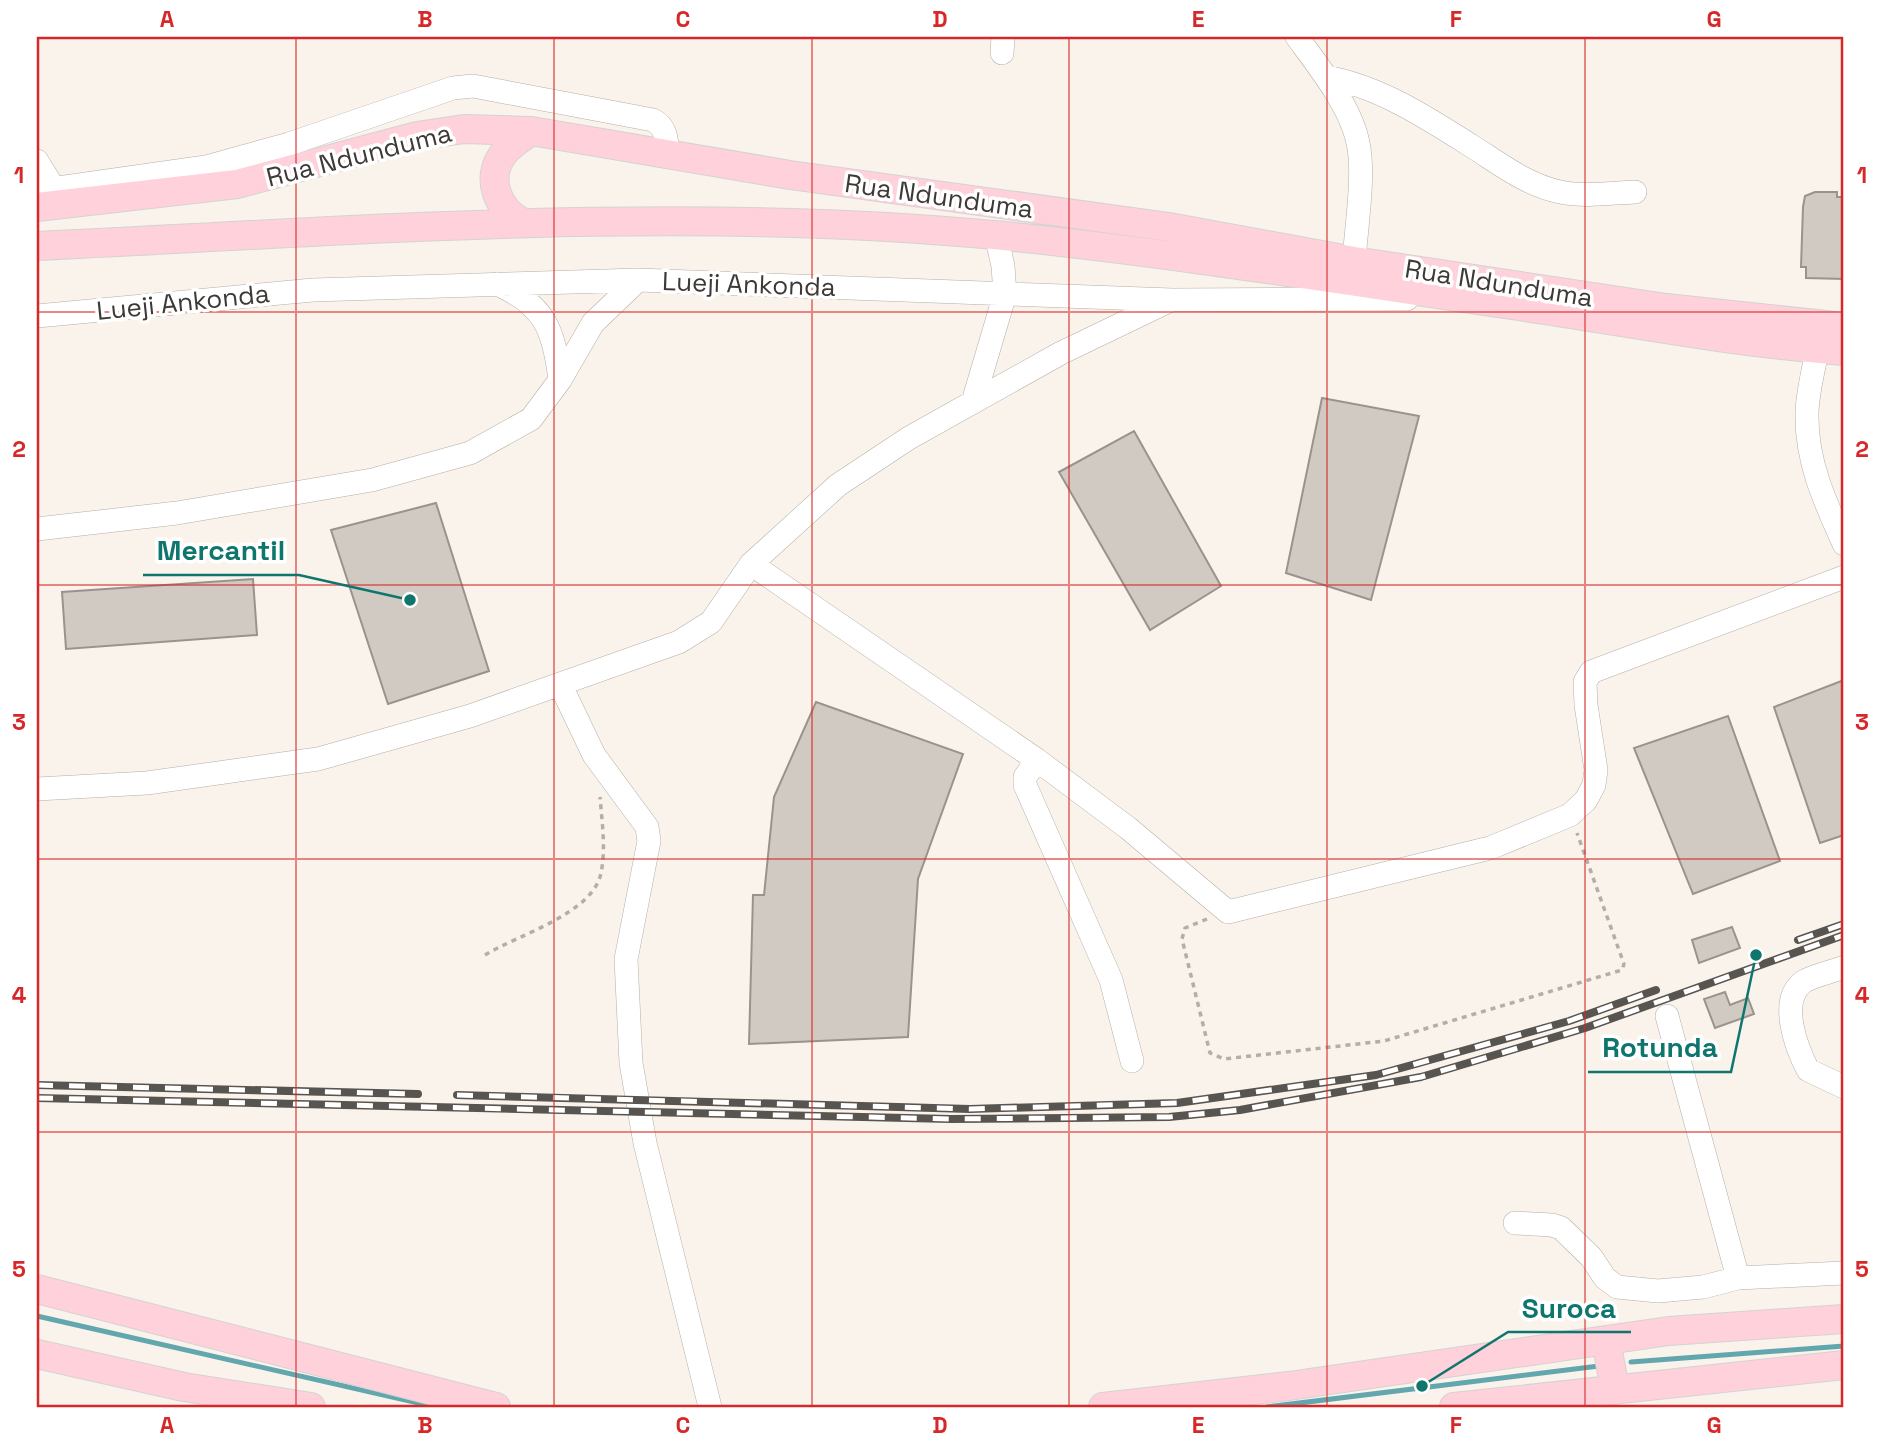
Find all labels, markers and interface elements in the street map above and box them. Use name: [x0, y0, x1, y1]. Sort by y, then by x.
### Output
text: A: [160, 4, 175, 34]
text: B: [417, 4, 433, 34]
text: C: [676, 4, 690, 34]
text: D: [932, 4, 948, 34]
text: E: [1192, 4, 1204, 34]
text: F: [1450, 4, 1462, 34]
text: G: [1706, 4, 1722, 34]
street label: Rua Ndunduma: [263, 116, 455, 194]
text: 1: [14, 160, 24, 190]
text: 1: [1857, 160, 1867, 190]
street label: Rua Ndunduma: [843, 166, 1035, 226]
street label: Rua Ndunduma: [1403, 251, 1595, 315]
street label: Lueji Ankonda: [662, 264, 837, 304]
street label: Lueji Ankonda: [95, 276, 271, 328]
text: 2: [12, 434, 26, 464]
text: 2: [1855, 434, 1869, 464]
callout: Mercantil: [143, 526, 299, 575]
text: Mercantil: [157, 532, 285, 568]
text: 3: [12, 707, 26, 737]
text: 3: [1855, 707, 1869, 737]
text: 4: [12, 980, 27, 1010]
text: 4: [1855, 980, 1870, 1010]
callout: Rotunda: [1588, 1023, 1731, 1072]
text: Rotunda: [1602, 1029, 1718, 1065]
text: 5: [12, 1254, 26, 1284]
text: 5: [1855, 1254, 1869, 1284]
callout: Suroca: [1508, 1283, 1631, 1332]
text: Suroca: [1522, 1290, 1616, 1326]
text: A: [160, 1410, 175, 1440]
text: B: [417, 1410, 433, 1440]
text: C: [676, 1410, 690, 1440]
text: D: [932, 1410, 948, 1440]
text: E: [1192, 1410, 1204, 1440]
text: F: [1450, 1410, 1462, 1440]
text: G: [1706, 1410, 1722, 1440]

